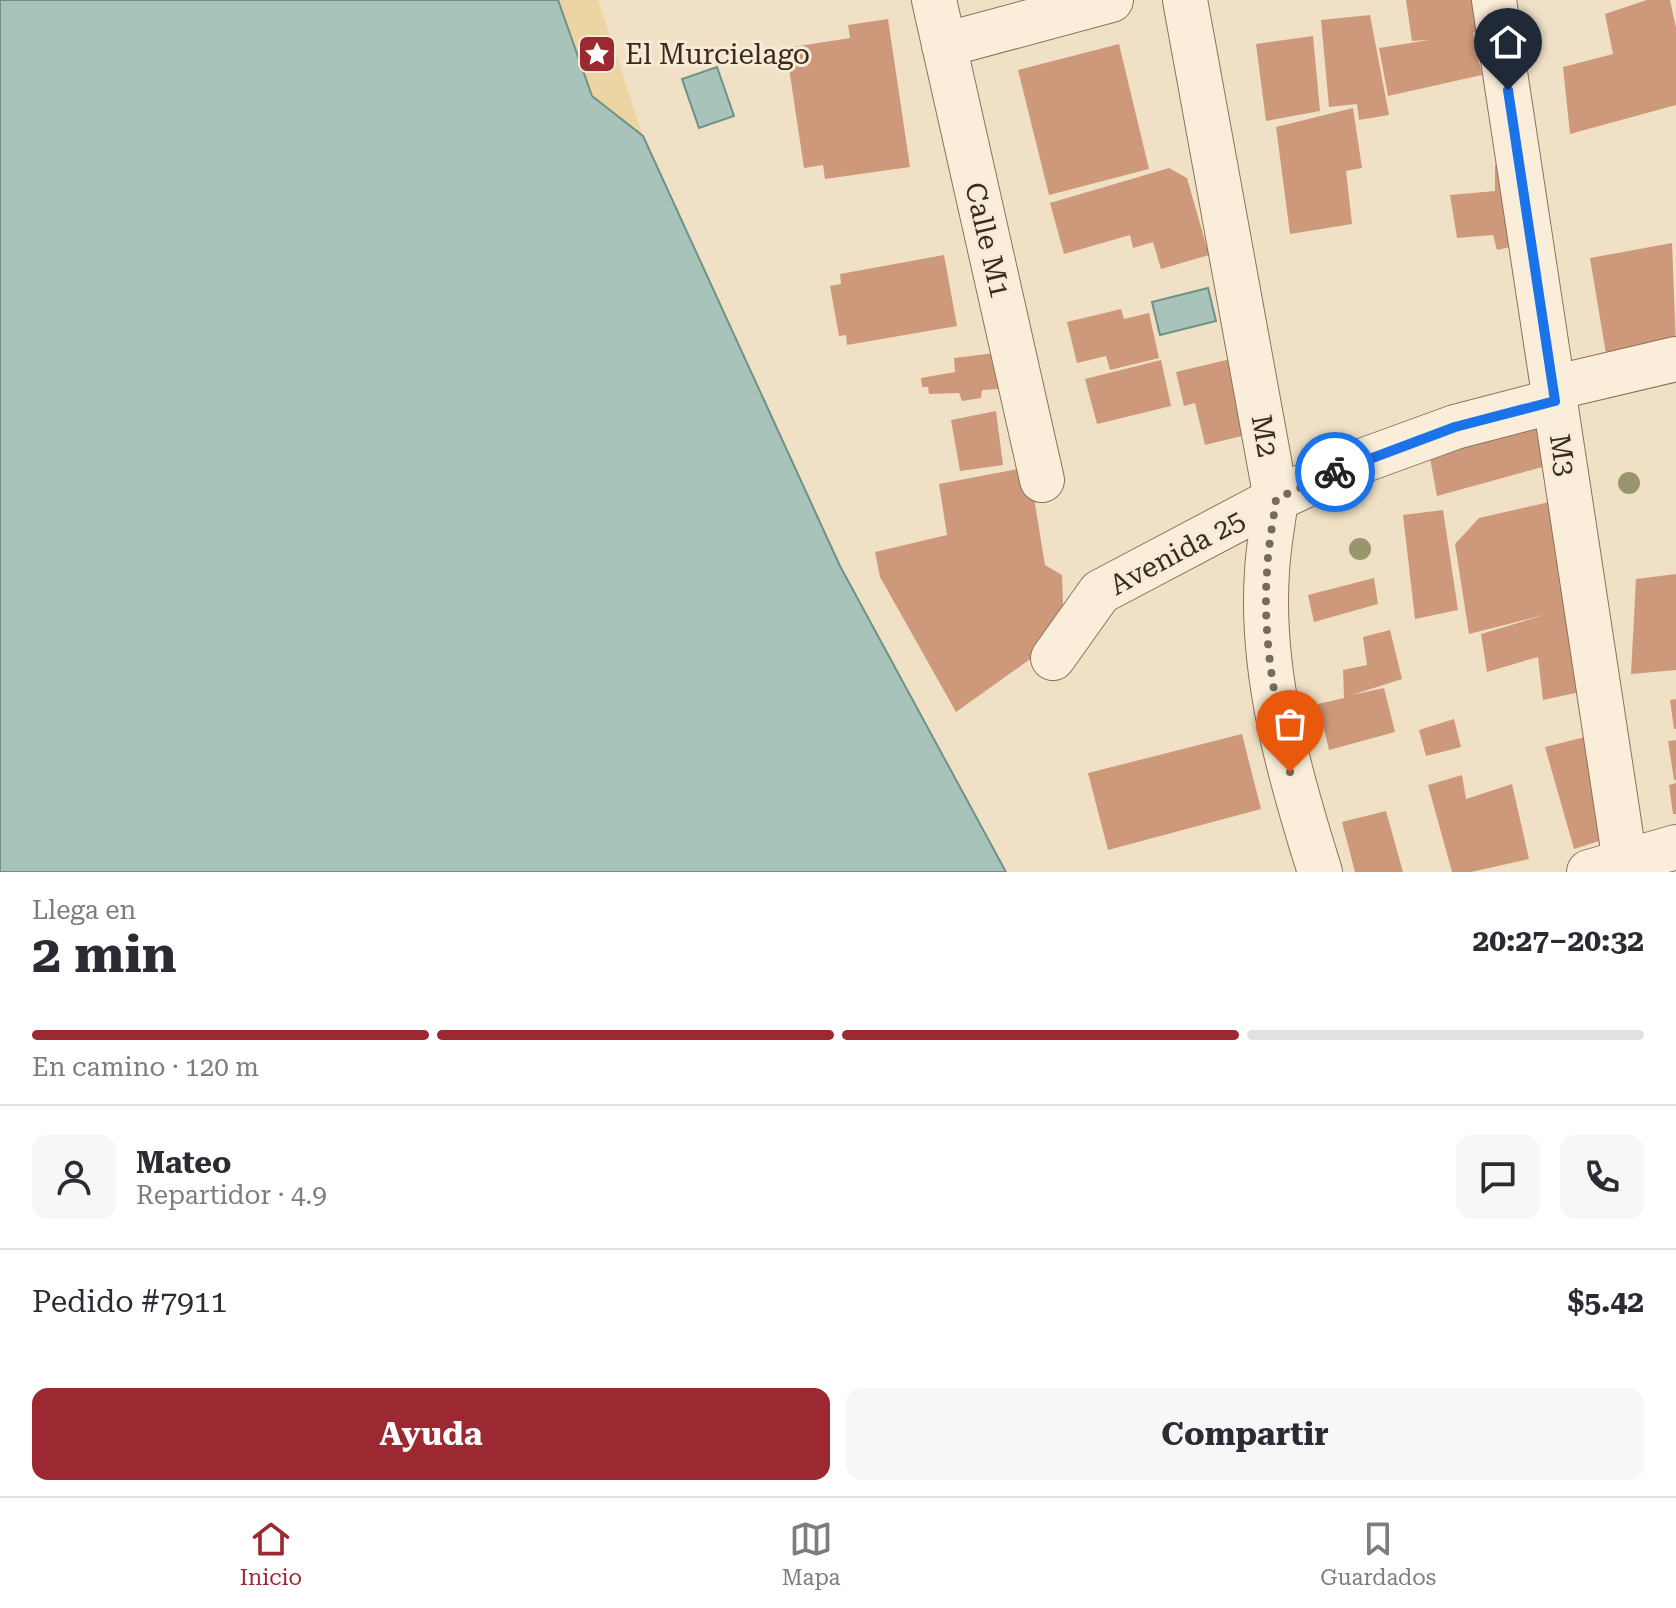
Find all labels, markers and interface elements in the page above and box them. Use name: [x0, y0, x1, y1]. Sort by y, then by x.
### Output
pin: [1474, 8, 1542, 90]
icon: home: [1486, 20, 1530, 64]
place icon: El Murcielago: [576, 33, 618, 75]
place label: El Murcielago: [625, 38, 810, 71]
street label: Calle M1: [958, 179, 1017, 301]
street label: M2: [1245, 412, 1284, 460]
courier: [1295, 432, 1375, 512]
street label: M3: [1543, 432, 1582, 479]
icon: bike: [1313, 450, 1357, 494]
street label: Avenida 25: [1104, 503, 1250, 602]
pin: [1256, 690, 1324, 772]
icon: bag: [1268, 702, 1312, 746]
text: Llega en: [32, 895, 136, 925]
text: 20:27–20:32: [1472, 923, 1644, 958]
text: 2 min: [32, 924, 177, 985]
text: En camino · 120 m: [32, 1052, 259, 1082]
button: person: [32, 1135, 116, 1219]
button: chat: [1456, 1135, 1540, 1219]
button: phone: [1560, 1135, 1644, 1219]
text: Mateo: [136, 1145, 231, 1180]
text: Repartidor · 4.9: [136, 1180, 327, 1210]
text: Pedido #7911: [32, 1284, 227, 1319]
text: $5.42: [1567, 1284, 1644, 1319]
button: Ayuda: [32, 1388, 830, 1480]
button: Compartir: [846, 1388, 1644, 1480]
tab: Inicio: [240, 1517, 302, 1590]
tab: Mapa: [782, 1517, 841, 1590]
tab: Guardados: [1320, 1517, 1436, 1590]

